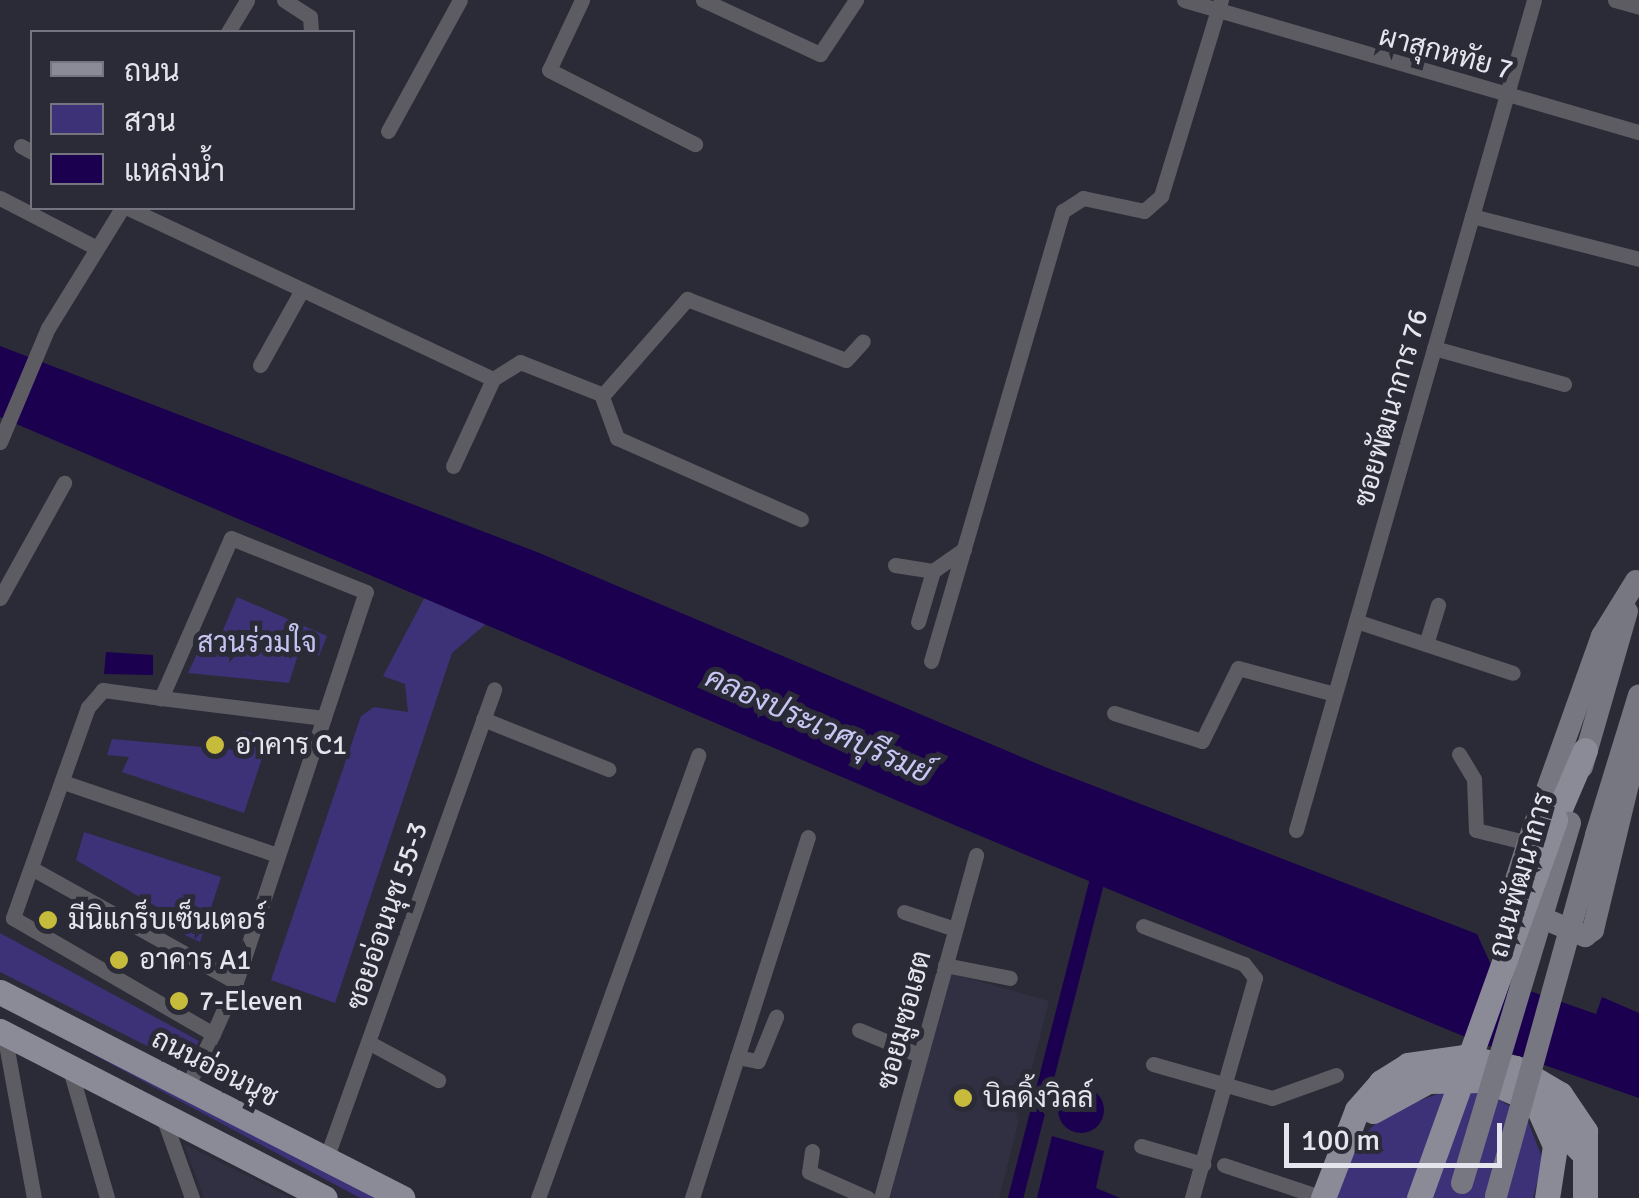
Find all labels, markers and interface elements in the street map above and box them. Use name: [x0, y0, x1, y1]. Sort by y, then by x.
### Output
street label: ผาสุกหทัย 7: [1376, 19, 1516, 87]
legend: [30, 30, 355, 210]
text: ถนน: [124, 53, 180, 90]
text: สวน: [124, 103, 176, 140]
text: แหล่งน้ำ: [124, 153, 225, 190]
street label: ซอยพัฒนาการ 76: [1347, 305, 1435, 511]
park label: สวนร่วมใจ: [197, 626, 317, 660]
water label: คลองประเวศบุรีรมย์: [699, 660, 937, 792]
place label: อาคาร C1: [235, 728, 347, 762]
marker: อาคาร C1: [204, 734, 226, 756]
street label: ถนนพัฒนาการ: [1481, 789, 1561, 961]
street label: ซอยอ่อนนุช 55-3: [339, 818, 435, 1014]
place label: มีนิแกร็บเซ็นเตอร์: [68, 903, 266, 937]
marker: มีนิแกร็บเซ็นเตอร์: [37, 909, 59, 931]
place label: อาคาร A1: [139, 943, 251, 977]
street label: ซอยมูซอเฮต: [869, 947, 939, 1093]
marker: อาคาร A1: [108, 949, 130, 971]
place label: 7-Eleven: [199, 984, 303, 1018]
marker: 7-Eleven: [168, 990, 190, 1012]
street label: ถนนอ่อนนุช: [146, 1022, 284, 1114]
place label: บิลดิ้งวิลล์: [983, 1081, 1093, 1115]
marker: บิลดิ้งวิลล์: [952, 1087, 974, 1109]
scale bar: [1289, 1103, 1506, 1165]
text: 100 m: [1301, 1122, 1380, 1159]

